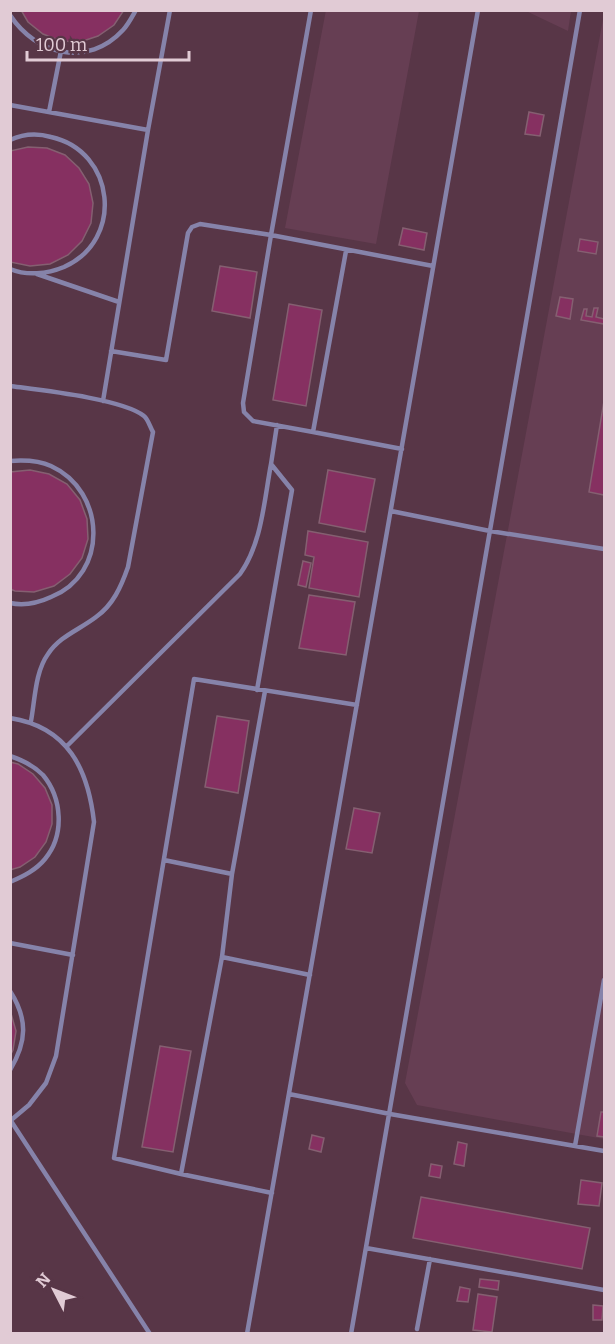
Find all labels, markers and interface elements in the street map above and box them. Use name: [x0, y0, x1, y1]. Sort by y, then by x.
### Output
scale bar: [27, 24, 189, 62]
text: 100 m: [36, 34, 87, 56]
north arrow: [24, 1260, 84, 1320]
text: N: [32, 1269, 54, 1291]

